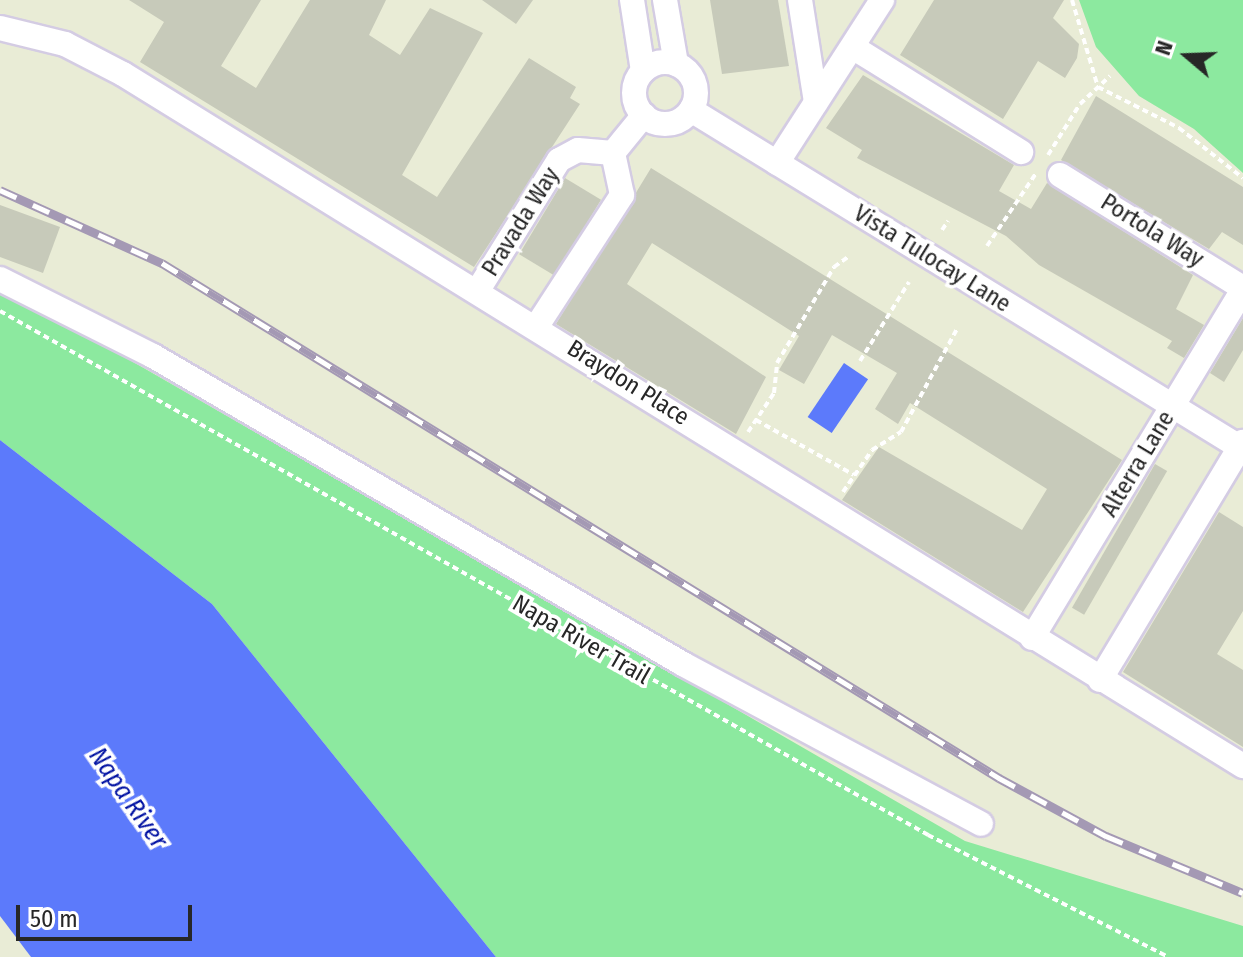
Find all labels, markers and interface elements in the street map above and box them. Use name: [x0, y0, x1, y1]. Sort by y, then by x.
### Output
north arrow: [1147, 16, 1227, 96]
text: N: [1149, 37, 1179, 59]
street label: Pravada Way: [476, 162, 566, 282]
street label: Portola Way: [1095, 188, 1209, 274]
street label: Vista Tulocay Lane: [848, 199, 1016, 319]
street label: Braydon Place: [562, 334, 694, 432]
street label: Alterra Lane: [1095, 406, 1181, 522]
street label: Napa River Trail: [507, 589, 655, 691]
water label: Napa River: [82, 742, 174, 854]
scale bar: [20, 889, 196, 939]
text: 50 m: [30, 905, 78, 933]

